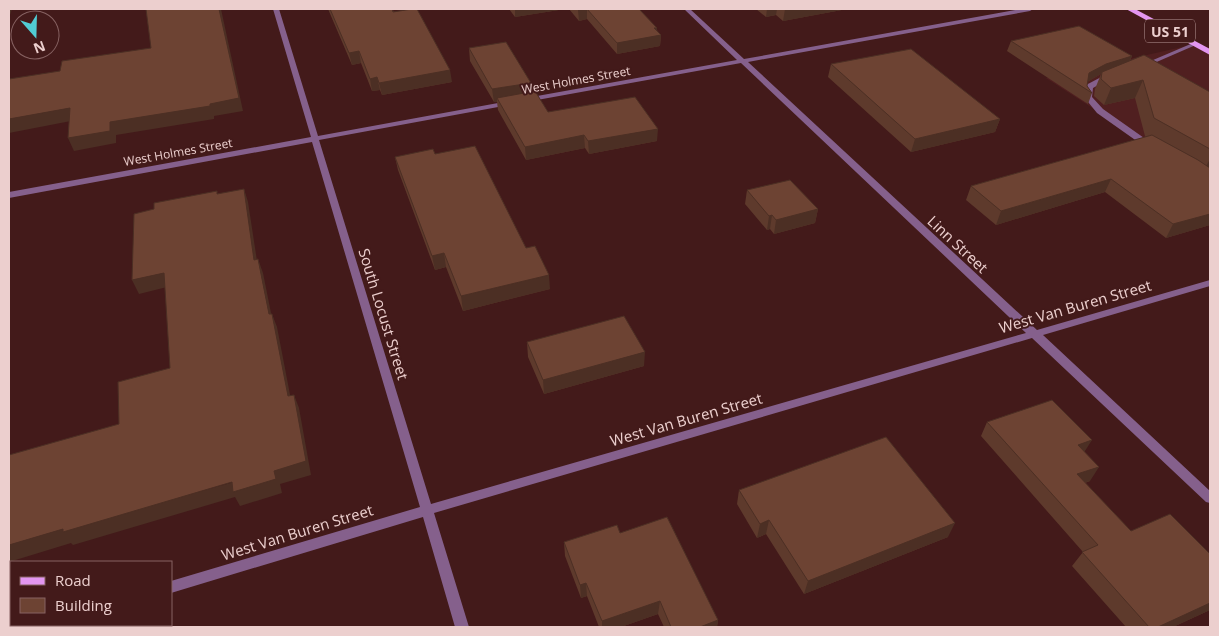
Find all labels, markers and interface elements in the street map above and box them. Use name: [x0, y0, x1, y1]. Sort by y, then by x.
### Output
north arrow: [10, 10, 60, 60]
road number: US 51: [1145, 20, 1195, 42]
text: N: [31, 37, 48, 59]
street label: West Holmes Street: [520, 62, 632, 98]
street label: West Holmes Street: [122, 134, 234, 170]
street label: Linn Street: [923, 211, 993, 277]
street label: South Locust Street: [354, 246, 414, 382]
street label: West Van Buren Street: [997, 275, 1153, 337]
street label: West Van Buren Street: [608, 388, 764, 450]
street label: West Van Buren Street: [219, 499, 375, 565]
legend: [10, 561, 172, 626]
text: Road: [55, 570, 91, 590]
text: Building: [55, 595, 112, 615]

